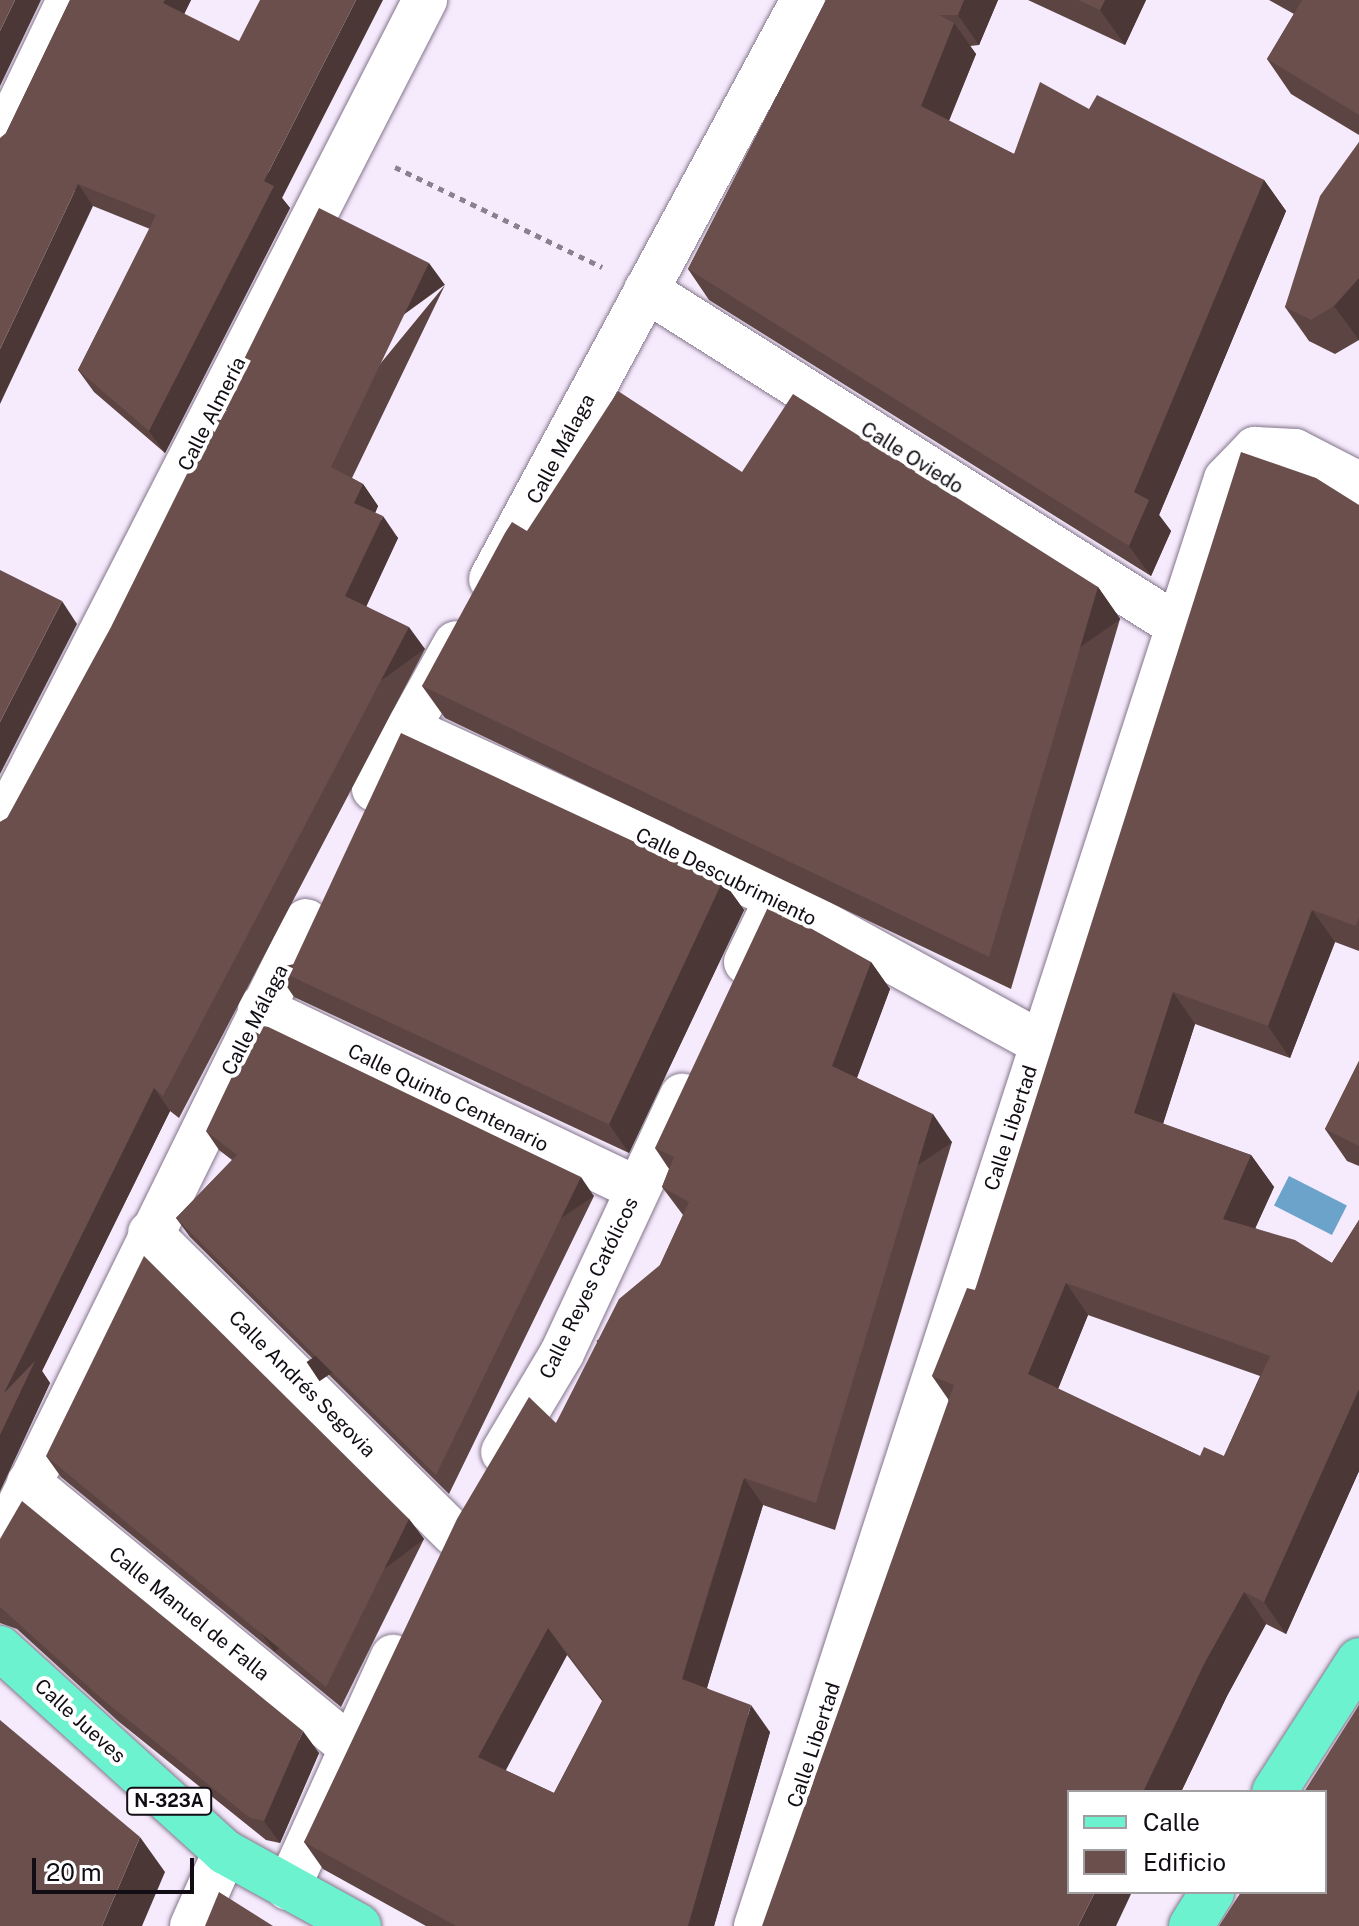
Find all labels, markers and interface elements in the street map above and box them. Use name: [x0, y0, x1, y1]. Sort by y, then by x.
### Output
street label: Calle Almería: [173, 353, 251, 475]
street label: Calle Málaga: [522, 390, 600, 508]
street label: Calle Oviedo: [856, 417, 968, 499]
street label: Calle Descubrimiento: [632, 823, 820, 931]
street label: Calle Málaga: [217, 961, 293, 1079]
street label: Calle Quinto Centenario: [344, 1039, 552, 1157]
street label: Calle Libertad: [979, 1062, 1043, 1194]
street label: Calle Reyes Católicos: [534, 1193, 644, 1383]
street label: Calle Andrés Segovia: [224, 1306, 380, 1462]
street label: Calle Manuel de Falla: [104, 1542, 274, 1686]
street label: Calle Jueves: [30, 1674, 130, 1768]
street label: Calle Libertad: [782, 1679, 846, 1811]
road number: N-323A: [125, 1787, 213, 1815]
legend: [1067, 1790, 1327, 1894]
text: Calle: [1143, 1808, 1200, 1836]
scale bar: [36, 1842, 198, 1892]
text: Edificio: [1143, 1848, 1226, 1876]
text: 20 m: [46, 1858, 102, 1886]

